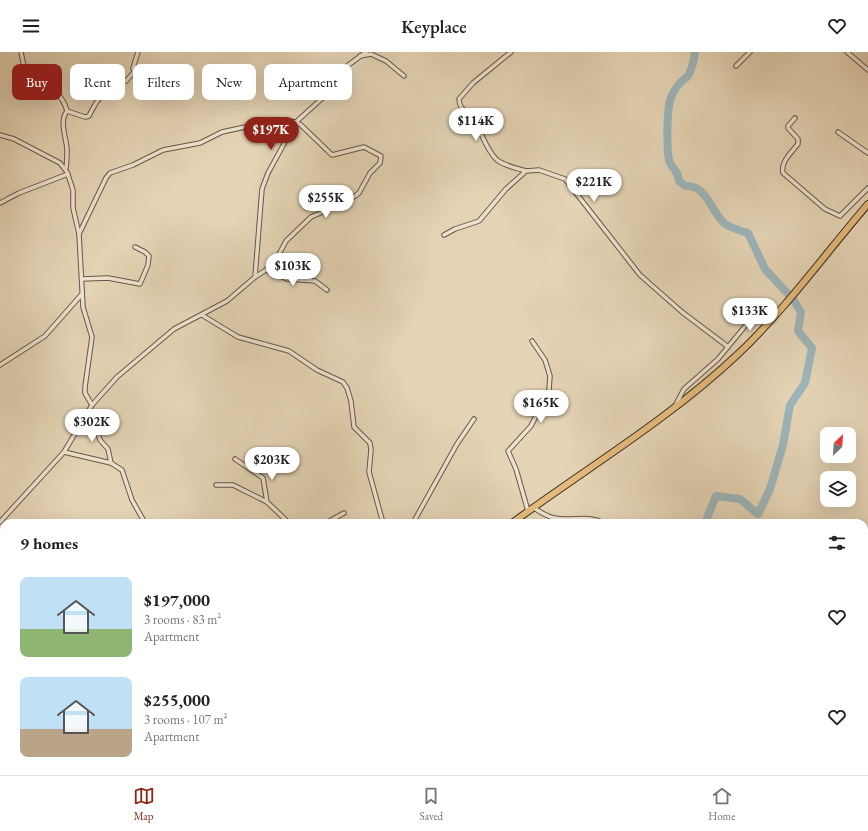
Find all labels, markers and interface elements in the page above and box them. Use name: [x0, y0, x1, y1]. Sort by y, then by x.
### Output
icon: menu: [20, 15, 42, 37]
text: Keyplace: [401, 15, 467, 38]
icon: heart: [826, 15, 848, 37]
chip: Buy: [12, 64, 62, 100]
chip: Rent: [70, 64, 125, 100]
chip: Filters: [133, 64, 194, 100]
chip: New: [202, 64, 256, 100]
chip: Apartment: [264, 64, 352, 100]
pin: $114K: [448, 108, 504, 142]
text: $114K: [458, 112, 494, 129]
pin: $197K: [243, 117, 299, 151]
text: $197K: [253, 121, 289, 138]
pin: $221K: [566, 169, 622, 203]
text: $221K: [576, 173, 612, 190]
pin: $255K: [298, 185, 354, 219]
text: $255K: [308, 189, 344, 206]
pin: $103K: [265, 253, 321, 287]
text: $103K: [275, 257, 311, 274]
pin: $133K: [722, 298, 778, 332]
text: $133K: [732, 302, 768, 319]
pin: $165K: [513, 390, 569, 424]
text: $165K: [523, 394, 559, 411]
pin: $302K: [64, 409, 120, 443]
text: $302K: [74, 413, 110, 430]
north arrow: [820, 427, 856, 463]
map controls: [820, 427, 856, 507]
pin: $203K: [244, 447, 300, 481]
text: $203K: [254, 451, 290, 468]
button: layers: [820, 471, 856, 507]
text: 9 homes: [20, 532, 78, 554]
icon: filters: [826, 532, 848, 554]
text: $197,000: [144, 589, 210, 611]
icon: home: [52, 593, 100, 641]
icon: heart: [826, 606, 848, 628]
text: 3 rooms · 83 m²: [144, 611, 221, 628]
text: Apartment: [144, 628, 199, 645]
text: $255,000: [144, 689, 210, 711]
icon: home: [52, 693, 100, 741]
icon: heart: [826, 706, 848, 728]
text: 3 rooms · 107 m²: [144, 711, 228, 728]
text: Apartment: [144, 728, 199, 745]
tab: Map: [133, 785, 155, 823]
tab: Saved: [420, 785, 443, 823]
tab: Home: [708, 785, 735, 823]

